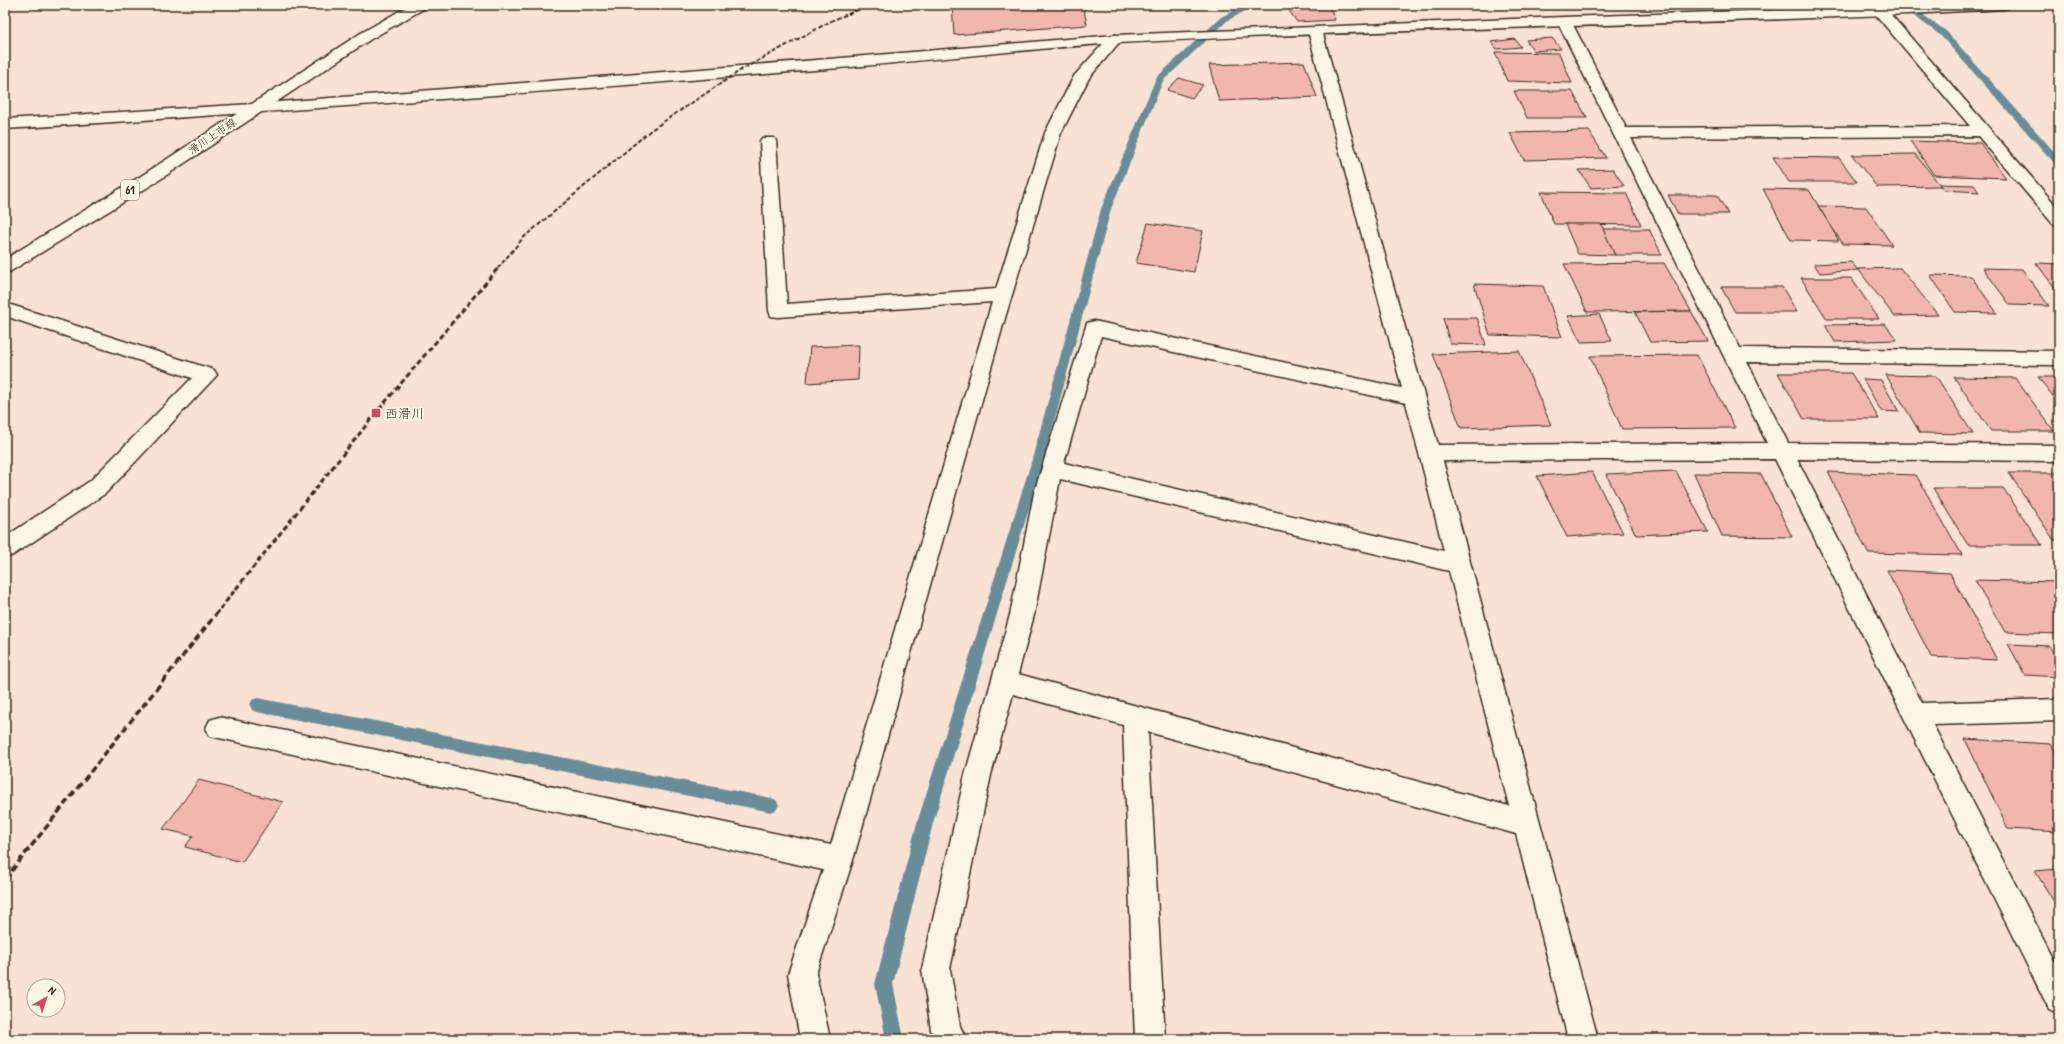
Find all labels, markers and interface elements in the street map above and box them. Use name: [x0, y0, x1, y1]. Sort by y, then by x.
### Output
street label: 滑川上市線: [185, 115, 239, 157]
road number: 61: [121, 180, 139, 200]
place label: 西滑川: [385, 404, 424, 422]
marker: 西滑川: [370, 407, 382, 419]
north arrow: [26, 978, 66, 1018]
text: N: [46, 983, 59, 998]

